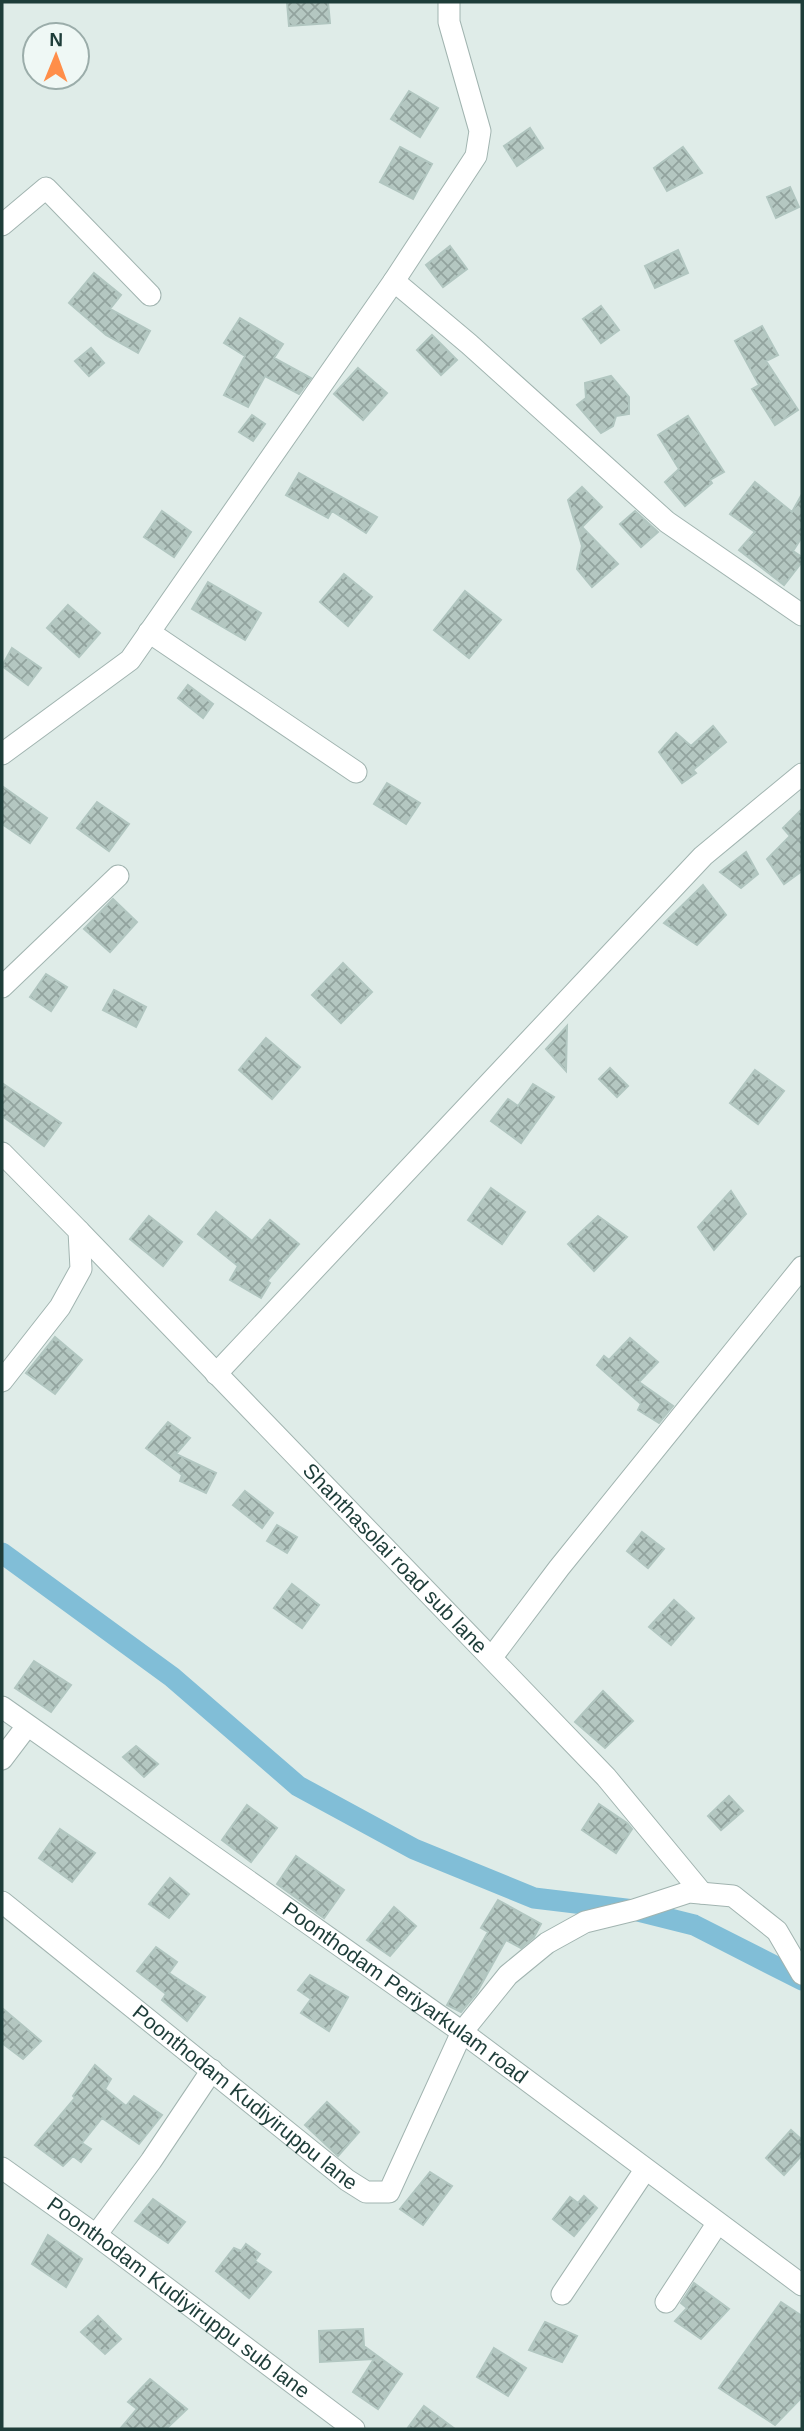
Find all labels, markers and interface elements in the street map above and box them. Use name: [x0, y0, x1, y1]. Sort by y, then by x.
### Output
north arrow: [21, 21, 91, 91]
text: N: [49, 29, 63, 50]
street label: Shanthasolai road sub lane: [299, 1458, 492, 1658]
street label: Poonthodam Periyarkulam road: [278, 1897, 532, 2088]
street label: Poonthodam Kudiyiruppu lane: [128, 2000, 362, 2194]
street label: Poonthodam Kudiyiruppu sub lane: [43, 2192, 314, 2403]

